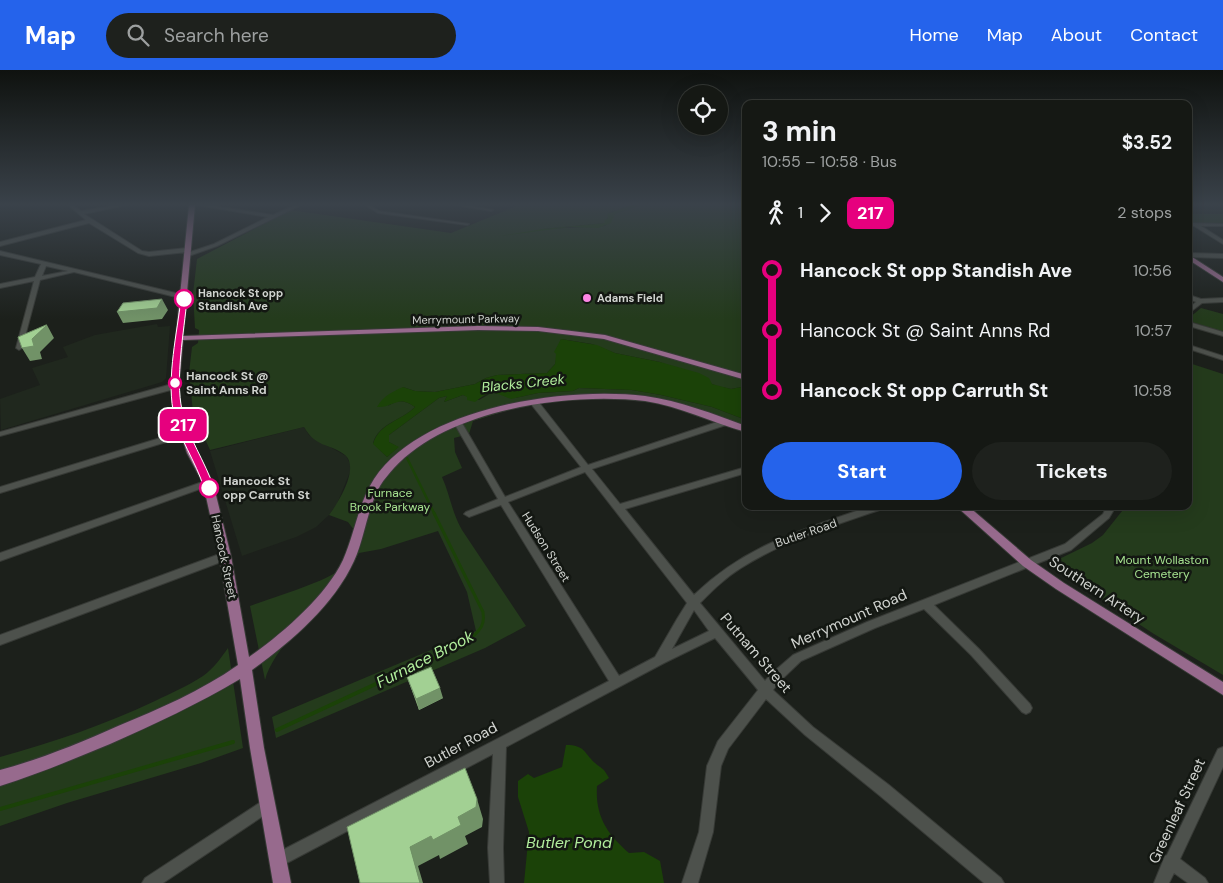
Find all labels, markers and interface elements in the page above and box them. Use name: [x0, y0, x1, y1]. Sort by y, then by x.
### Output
search box: [106, 13, 456, 58]
text: Map: [25, 20, 76, 51]
icon: search: [124, 21, 152, 49]
text: Search here: [164, 23, 269, 48]
text: Home: [909, 23, 959, 47]
text: Map: [987, 23, 1023, 47]
text: About: [1051, 23, 1102, 47]
text: Contact: [1130, 23, 1198, 47]
map controls: [678, 85, 728, 135]
button: locate: [678, 85, 728, 135]
text: 3 min: [762, 113, 837, 150]
text: $3.52: [1122, 130, 1172, 155]
text: 10:55 – 10:58 · Bus: [762, 151, 897, 172]
icon: walk: [762, 199, 790, 227]
icon: forward: [811, 199, 839, 227]
text: 217: [857, 201, 884, 225]
text: 1: [798, 202, 803, 223]
text: 2 stops: [1117, 202, 1172, 223]
text: Hancock St opp Standish Ave: [800, 258, 1072, 283]
text: 10:56: [1133, 260, 1172, 281]
place label: Hancock St opp Standish Ave: [198, 286, 283, 313]
marker: Hancock St opp Standish Ave: [174, 289, 194, 309]
place label: Adams Field: [597, 291, 663, 305]
marker: Adams Field: [581, 292, 593, 304]
street label: Merrymount Parkway: [412, 311, 520, 327]
text: Hancock St @ Saint Anns Rd: [800, 318, 1050, 343]
text: 10:57: [1135, 320, 1172, 341]
place label: Hancock St @ Saint Anns Rd: [186, 368, 268, 398]
water label: Blacks Creek: [481, 370, 566, 396]
marker: Hancock St @ Saint Anns Rd: [168, 376, 182, 390]
text: Hancock St opp Carruth St: [800, 378, 1048, 403]
text: 10:58: [1133, 380, 1172, 401]
line badge: 217: [154, 409, 212, 441]
text: 217: [170, 413, 196, 437]
button: Start: [762, 442, 962, 500]
button: Tickets: [972, 442, 1172, 500]
place label: Hancock St opp Carruth St: [223, 473, 310, 503]
marker: Hancock St opp Carruth St: [199, 478, 219, 498]
park label: Furnace Brook Parkway: [350, 485, 431, 515]
street label: Hudson Street: [518, 509, 574, 585]
street label: Hancock Street: [207, 513, 241, 601]
street label: Butler Road: [773, 515, 839, 551]
street label: Southern Artery: [1045, 551, 1150, 629]
park label: Mount Wollaston Cemetery: [1115, 552, 1209, 582]
street label: Merrymount Road: [788, 584, 910, 654]
street label: Putnam Street: [716, 609, 796, 697]
water label: Furnace Brook: [373, 625, 478, 693]
street label: Butler Road: [421, 717, 501, 773]
street label: Greenleaf Street: [1144, 755, 1210, 867]
water label: Butler Pond: [526, 832, 613, 853]

